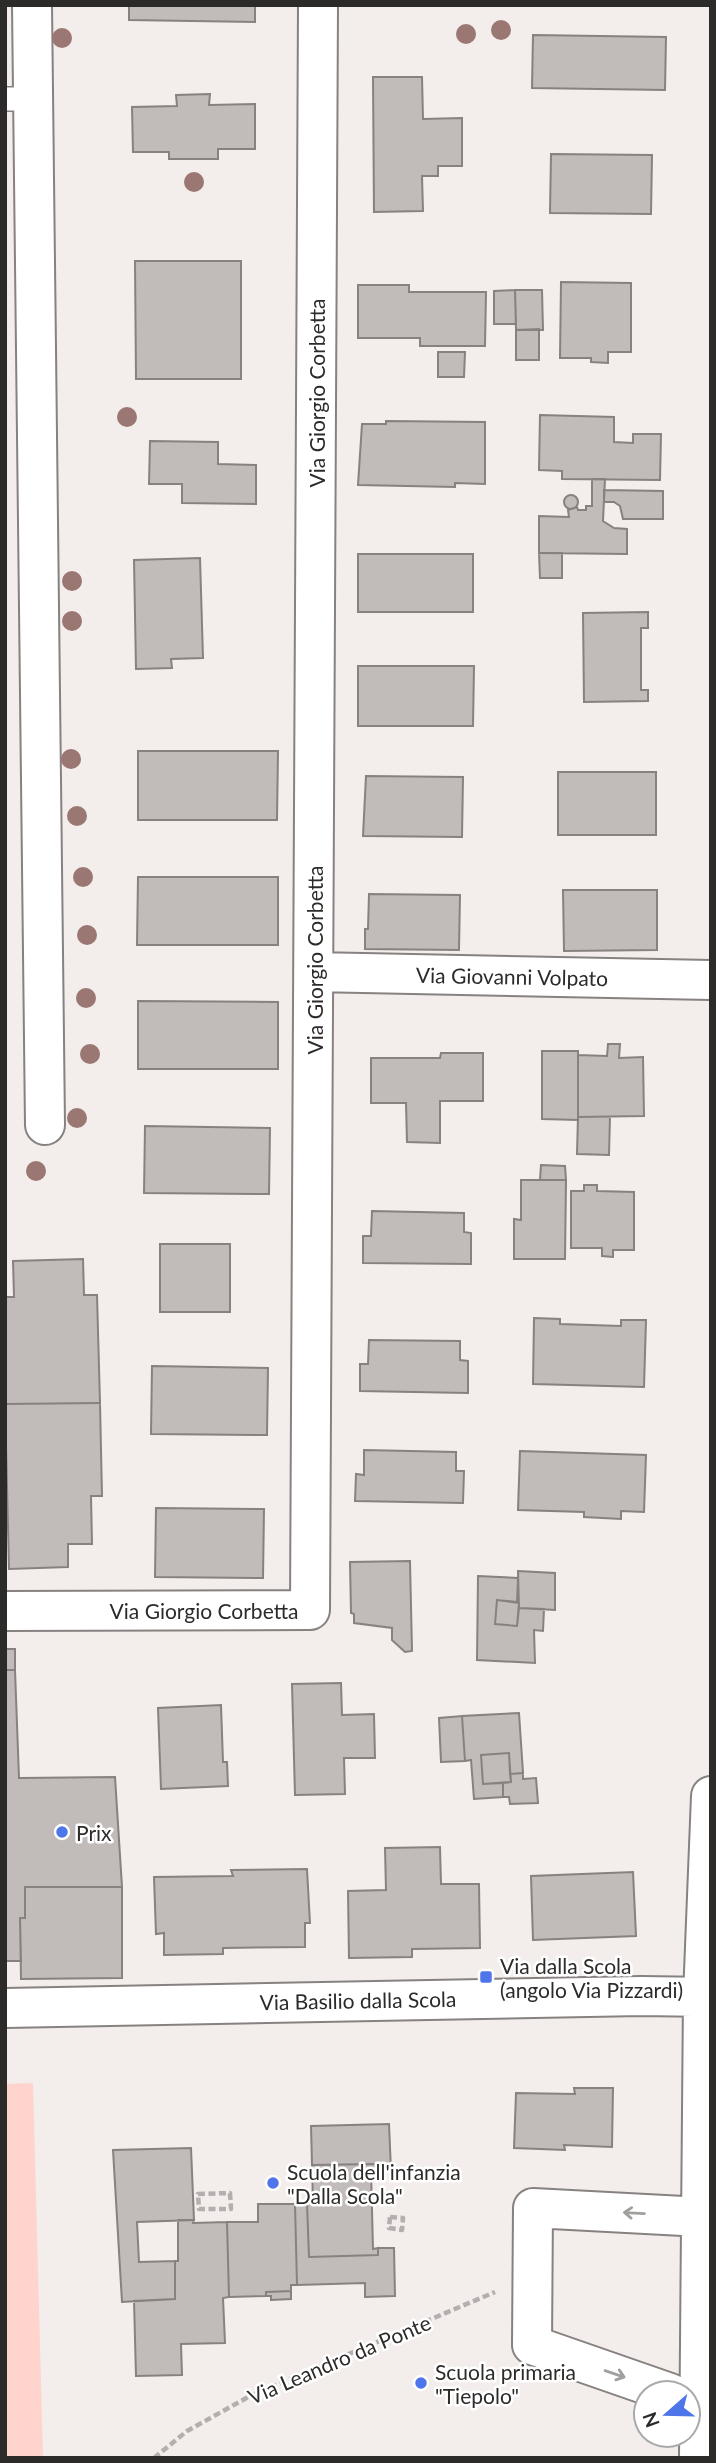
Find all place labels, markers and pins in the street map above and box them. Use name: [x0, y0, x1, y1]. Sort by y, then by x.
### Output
place label: Prix: [76, 1820, 112, 1845]
marker: Prix: [54, 1824, 70, 1840]
place label: Via dalla Scola (angolo Via Pizzardi): [500, 1953, 683, 2002]
marker: Via dalla Scola (angolo Via Pizzardi): [478, 1969, 494, 1985]
place label: Scuola dell'infanzia "Dalla Scola": [287, 2159, 461, 2208]
marker: Scuola dell'infanzia "Dalla Scola": [265, 2175, 281, 2191]
place label: Scuola primaria "Tiepolo": [435, 2359, 576, 2408]
marker: Scuola primaria "Tiepolo": [413, 2375, 429, 2391]

